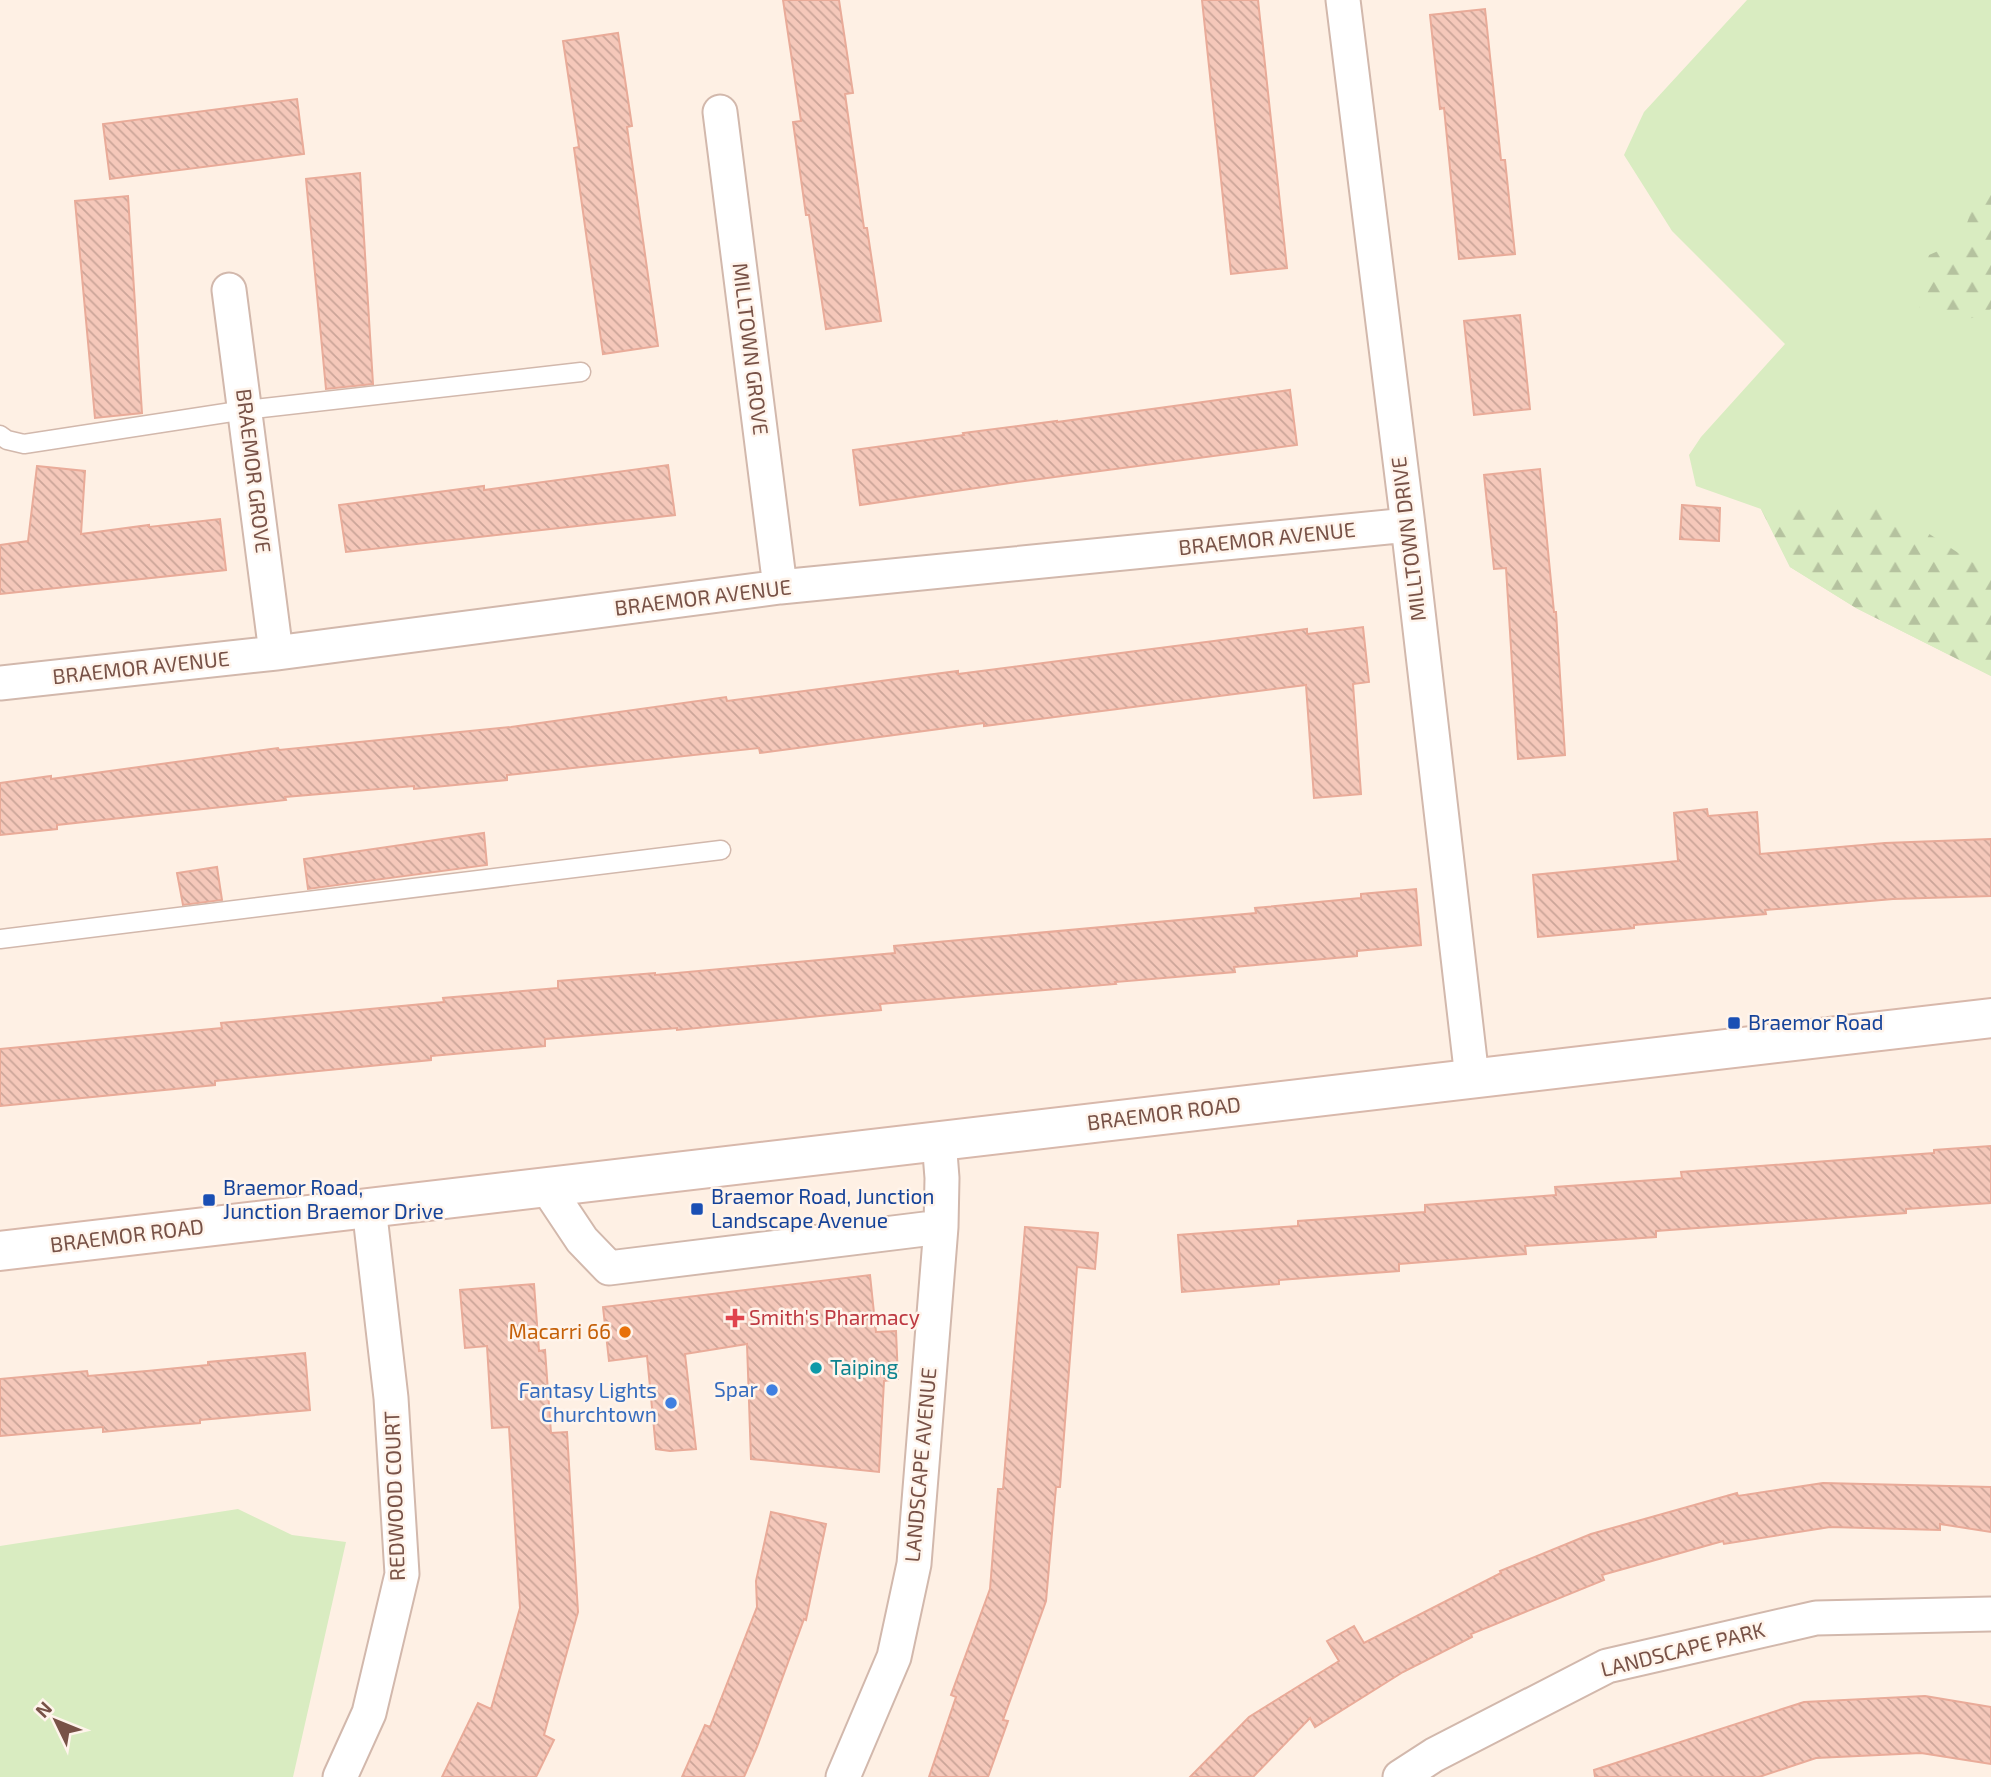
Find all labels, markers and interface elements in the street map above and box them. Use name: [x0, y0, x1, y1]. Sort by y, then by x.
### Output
street label: MILLTOWN GROVE: [729, 261, 774, 436]
street label: BRAEMOR GROVE: [232, 387, 277, 554]
street label: MILLTOWN DRIVE: [1385, 455, 1430, 623]
street label: BRAEMOR AVENUE: [1177, 516, 1357, 559]
street label: BRAEMOR AVENUE: [613, 573, 793, 620]
street label: BRAEMOR AVENUE: [51, 645, 231, 688]
place label: Braemor Road: [1748, 1009, 1884, 1034]
marker: Braemor Road: [1726, 1015, 1742, 1031]
street label: BRAEMOR ROAD: [1085, 1091, 1242, 1134]
place label: Braemor Road, Junction Braemor Drive: [223, 1174, 444, 1223]
place label: Braemor Road, Junction Landscape Avenue: [711, 1183, 935, 1232]
marker: Braemor Road, Junction Braemor Drive: [201, 1192, 217, 1208]
marker: Braemor Road, Junction Landscape Avenue: [689, 1201, 705, 1217]
street label: BRAEMOR ROAD: [48, 1213, 205, 1256]
place label: Smith's Pharmacy: [749, 1304, 920, 1329]
marker: Smith's Pharmacy: [727, 1310, 743, 1326]
place label: Macarri 66: [508, 1318, 611, 1343]
marker: Macarri 66: [617, 1324, 633, 1340]
place label: Taiping: [830, 1354, 899, 1379]
marker: Taiping: [808, 1360, 824, 1376]
street label: LANDSCAPE AVENUE: [899, 1367, 940, 1563]
place label: Spar: [714, 1376, 759, 1401]
place label: Fantasy Lights Churchtown: [518, 1377, 657, 1426]
marker: Spar: [764, 1382, 780, 1398]
marker: Fantasy Lights Churchtown: [663, 1395, 679, 1411]
street label: REDWOOD COURT: [378, 1411, 409, 1581]
street label: LANDSCAPE PARK: [1598, 1616, 1768, 1681]
north arrow: [21, 1686, 91, 1756]
text: N: [30, 1696, 56, 1722]

